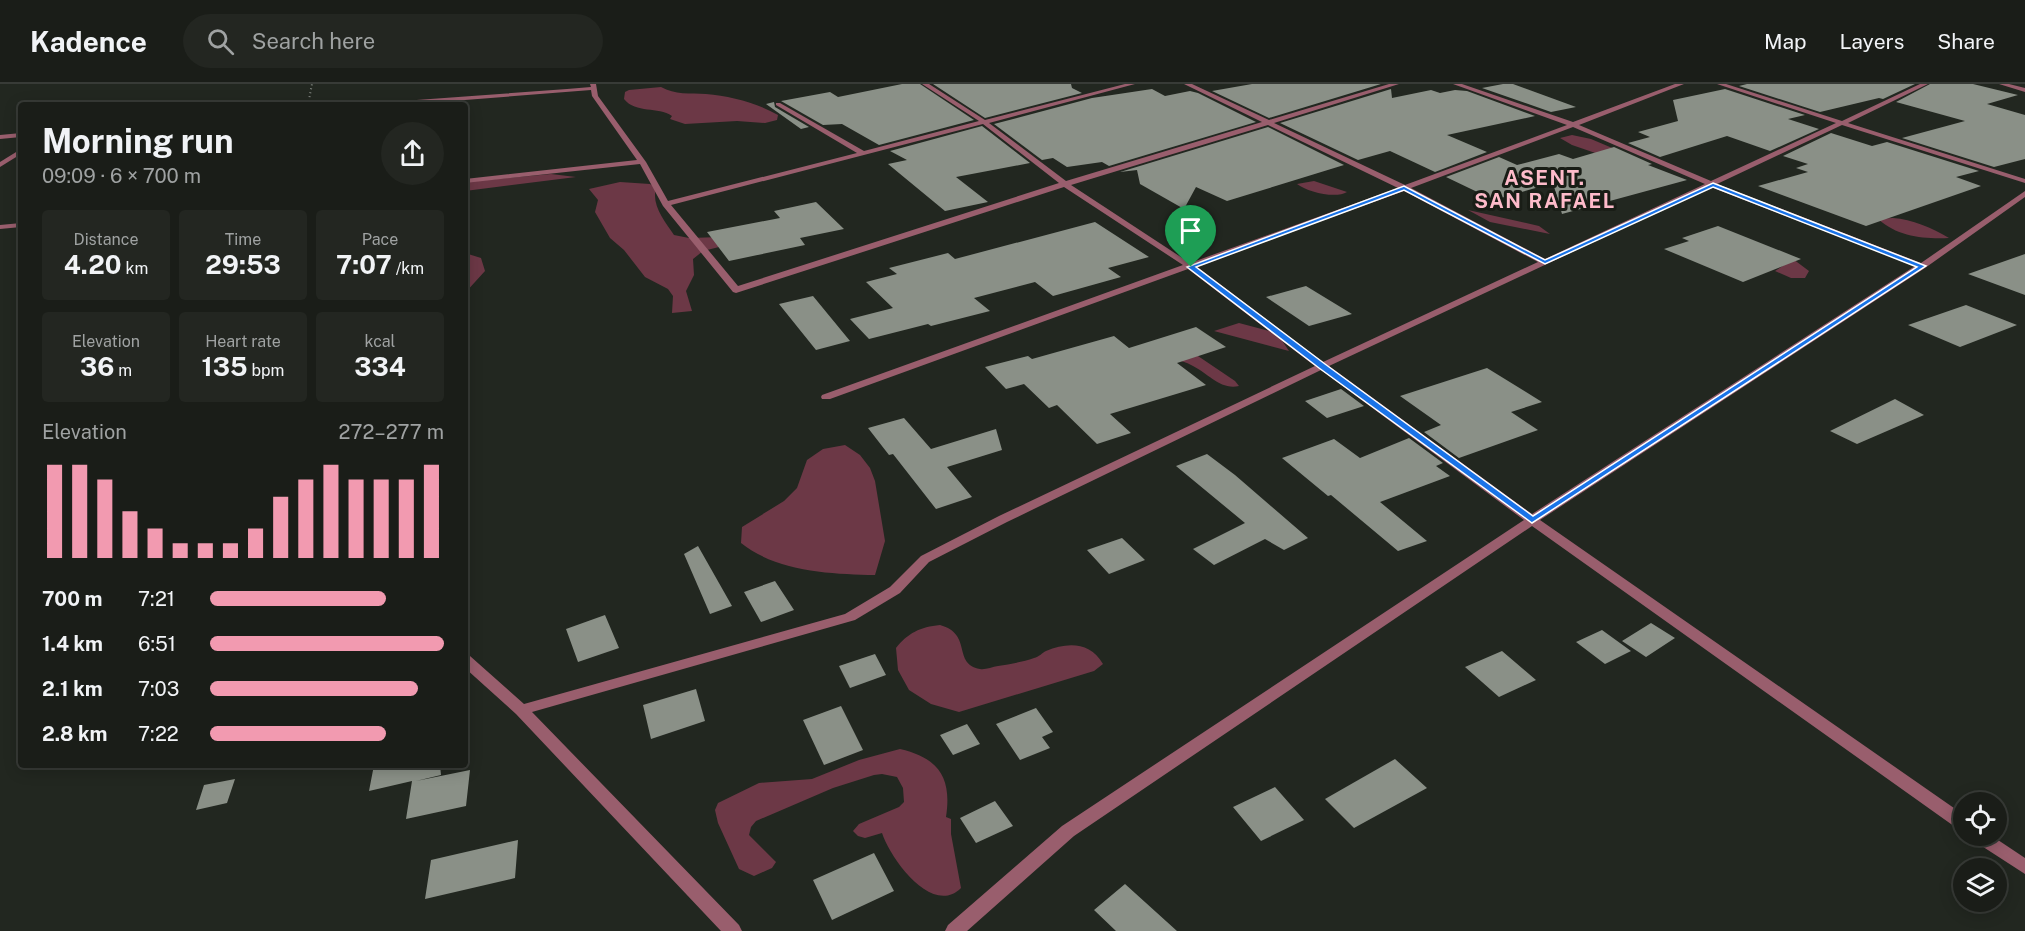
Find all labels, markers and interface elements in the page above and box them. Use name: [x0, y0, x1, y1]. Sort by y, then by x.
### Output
search box: [183, 14, 603, 68]
text: Kadence: [30, 25, 147, 58]
icon: search: [204, 25, 237, 58]
text: Search here: [252, 28, 375, 54]
text: Map: [1764, 29, 1807, 54]
text: Layers: [1840, 29, 1904, 54]
text: Share: [1937, 29, 1995, 54]
text: Morning run: [42, 122, 234, 160]
button: share: [381, 122, 444, 185]
text: 09:09 · 6 × 700 m: [42, 164, 201, 188]
district label: ASENT. SAN RAFAEL: [1474, 166, 1616, 213]
pin: [1165, 205, 1216, 267]
icon: arrive: [1174, 214, 1207, 247]
text: Distance: [74, 230, 138, 249]
text: Time: [225, 230, 261, 249]
text: Pace: [362, 230, 398, 249]
text: 4.20: [64, 249, 122, 280]
text: 29:53: [205, 249, 281, 280]
text: 7:07: [336, 249, 392, 280]
text: km: [122, 259, 148, 278]
text: /km: [392, 259, 424, 278]
text: Elevation: [72, 332, 140, 351]
text: Heart rate: [205, 332, 281, 351]
text: kcal: [365, 332, 395, 351]
text: 36: [80, 351, 114, 382]
text: 135: [202, 351, 248, 382]
text: 334: [354, 351, 406, 382]
text: m: [114, 361, 132, 380]
text: bpm: [248, 361, 284, 380]
text: Elevation: [42, 420, 127, 444]
text: 272–277 m: [339, 420, 444, 444]
text: 700 m: [42, 587, 102, 611]
text: 7:21: [138, 587, 175, 611]
text: 1.4 km: [42, 632, 103, 656]
text: 6:51: [138, 632, 176, 656]
text: 2.1 km: [42, 677, 103, 701]
text: 7:03: [138, 677, 179, 701]
text: 2.8 km: [42, 722, 108, 746]
text: 7:22: [138, 722, 179, 746]
map controls: [1953, 792, 2007, 912]
button: locate: [1953, 792, 2007, 846]
button: layers: [1953, 858, 2007, 912]

